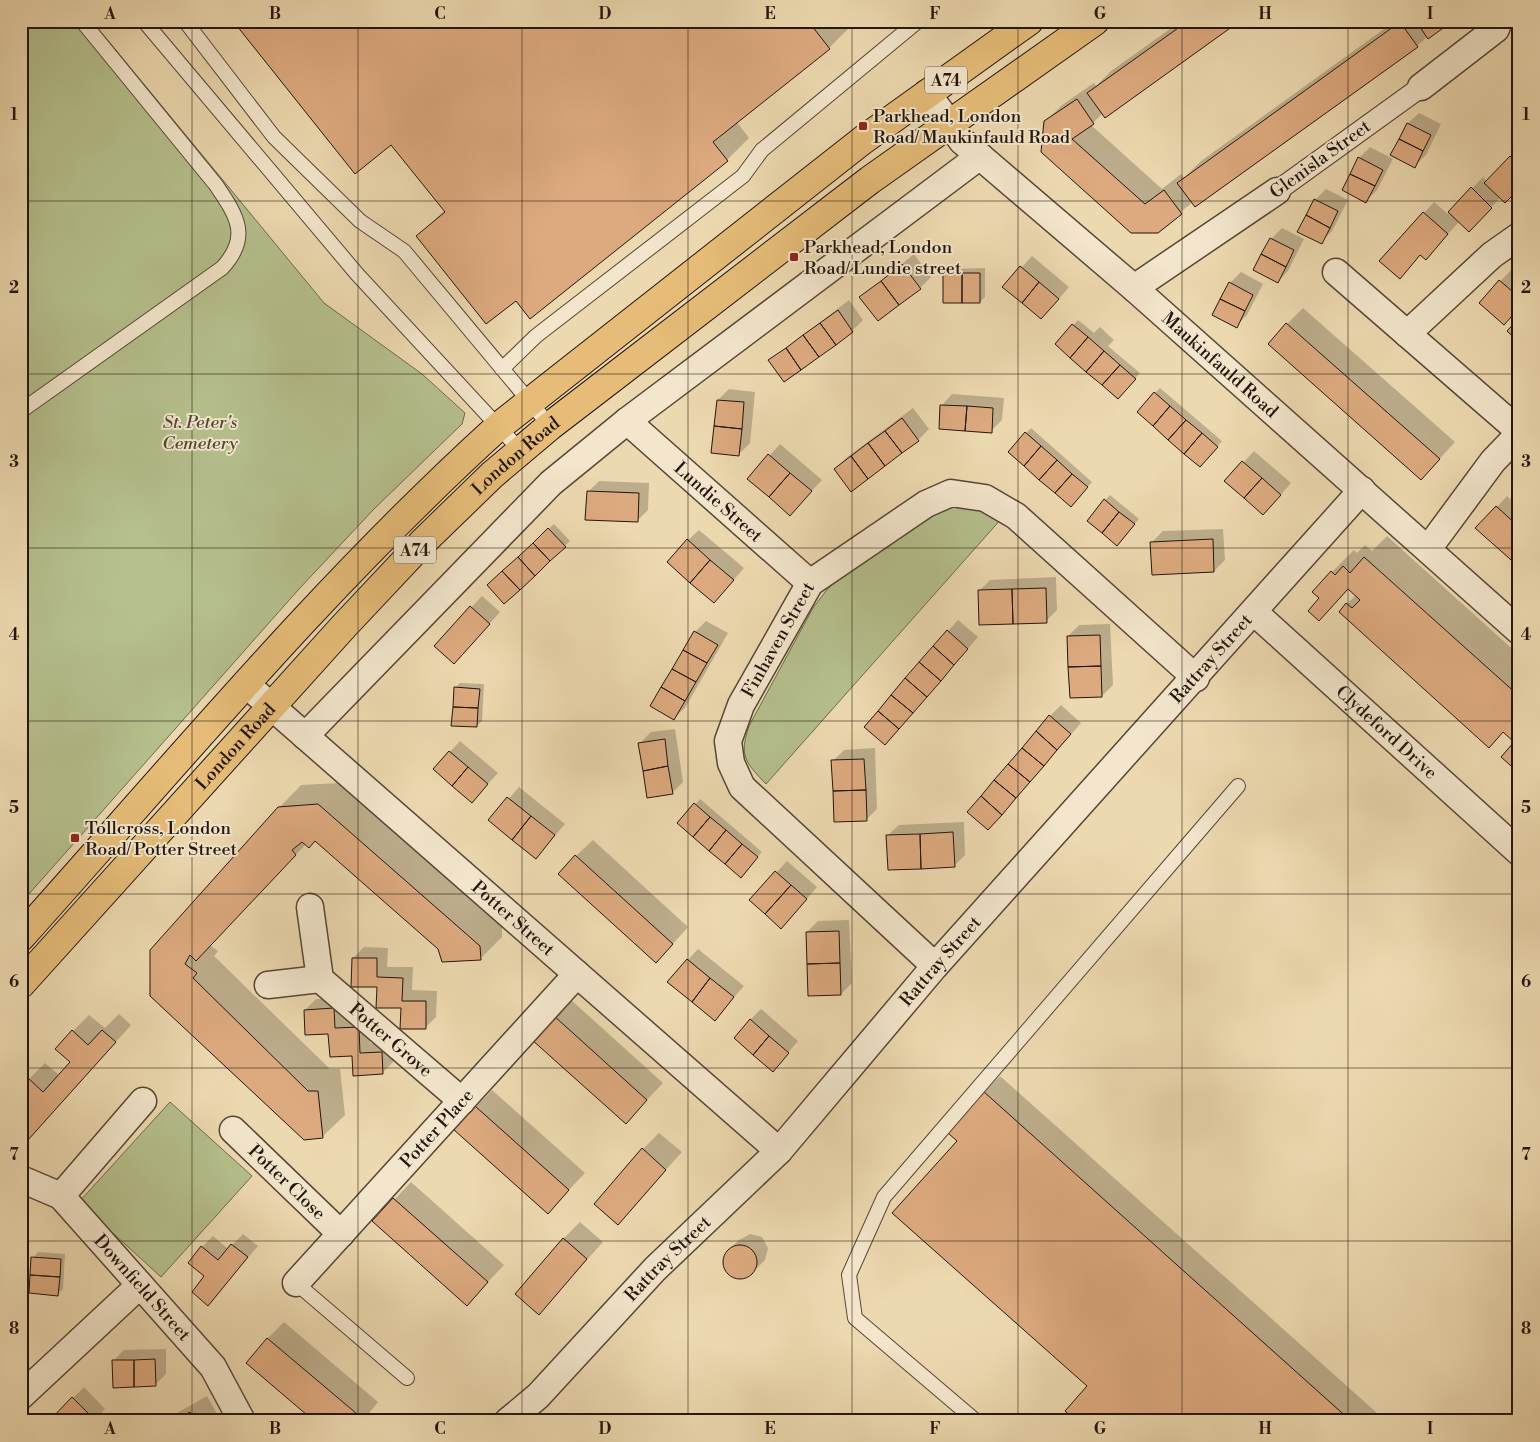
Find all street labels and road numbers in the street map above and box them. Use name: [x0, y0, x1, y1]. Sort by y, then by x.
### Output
road number: A74: [925, 66, 967, 94]
street label: Glenisla Street: [1265, 115, 1376, 204]
street label: Maukinfauld Road: [1157, 307, 1283, 424]
street label: London Road: [467, 411, 565, 501]
street label: Lundie Street: [669, 457, 768, 548]
road number: A74: [394, 536, 436, 564]
street label: Finhaven Street: [736, 578, 820, 702]
street label: Rattray Street: [1165, 609, 1258, 708]
street label: Clydeford Drive: [1331, 681, 1442, 784]
street label: London Road: [191, 698, 281, 795]
street label: Potter Street: [467, 876, 560, 962]
street label: Rattray Street: [895, 911, 987, 1011]
street label: Potter Grove: [344, 998, 437, 1082]
street label: Potter Place: [395, 1084, 479, 1173]
street label: Potter Close: [243, 1140, 330, 1225]
street label: Rattray Street: [620, 1211, 716, 1307]
street label: Downfield Street: [89, 1230, 196, 1347]

